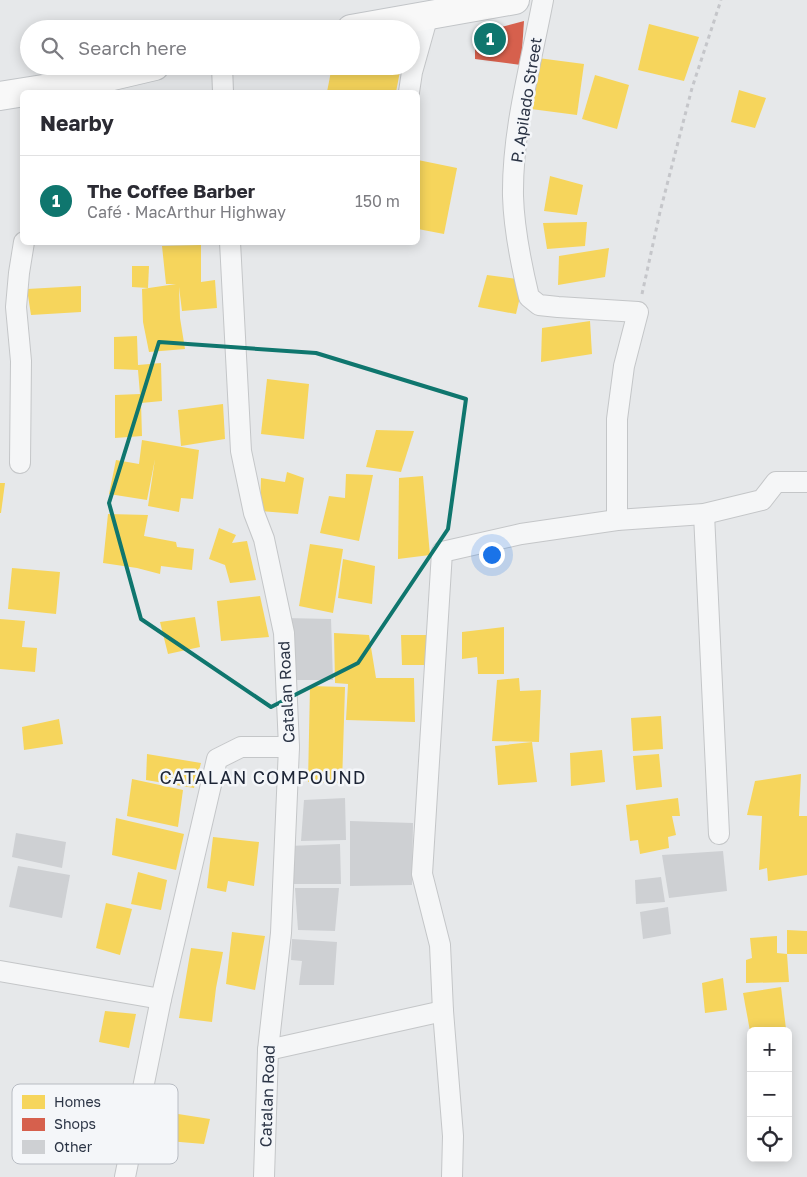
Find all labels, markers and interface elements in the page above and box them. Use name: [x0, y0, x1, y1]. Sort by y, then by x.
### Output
search box: [20, 20, 420, 75]
pin: 1: [474, 20, 506, 58]
icon: search: [38, 34, 66, 62]
text: Search here: [78, 36, 187, 59]
street label: P. Apilado Street: [506, 36, 546, 164]
text: Nearby: [40, 110, 114, 136]
text: The Coffee Barber: [87, 179, 255, 202]
text: 1: [52, 191, 60, 211]
text: 150 m: [355, 191, 400, 211]
text: Café · MacArthur Highway: [87, 202, 286, 222]
your location: [479, 542, 505, 568]
street label: Catalan Road: [273, 640, 299, 744]
district label: CATALAN COMPOUND: [160, 766, 366, 788]
map controls: [747, 1027, 792, 1162]
button: +: [747, 1027, 792, 1072]
street label: Catalan Road: [255, 1044, 279, 1148]
button: −: [747, 1072, 792, 1117]
legend: [12, 1084, 178, 1164]
text: Homes: [54, 1093, 101, 1110]
text: Shops: [54, 1115, 96, 1132]
button: locate: [747, 1117, 792, 1162]
text: Other: [54, 1138, 93, 1155]

